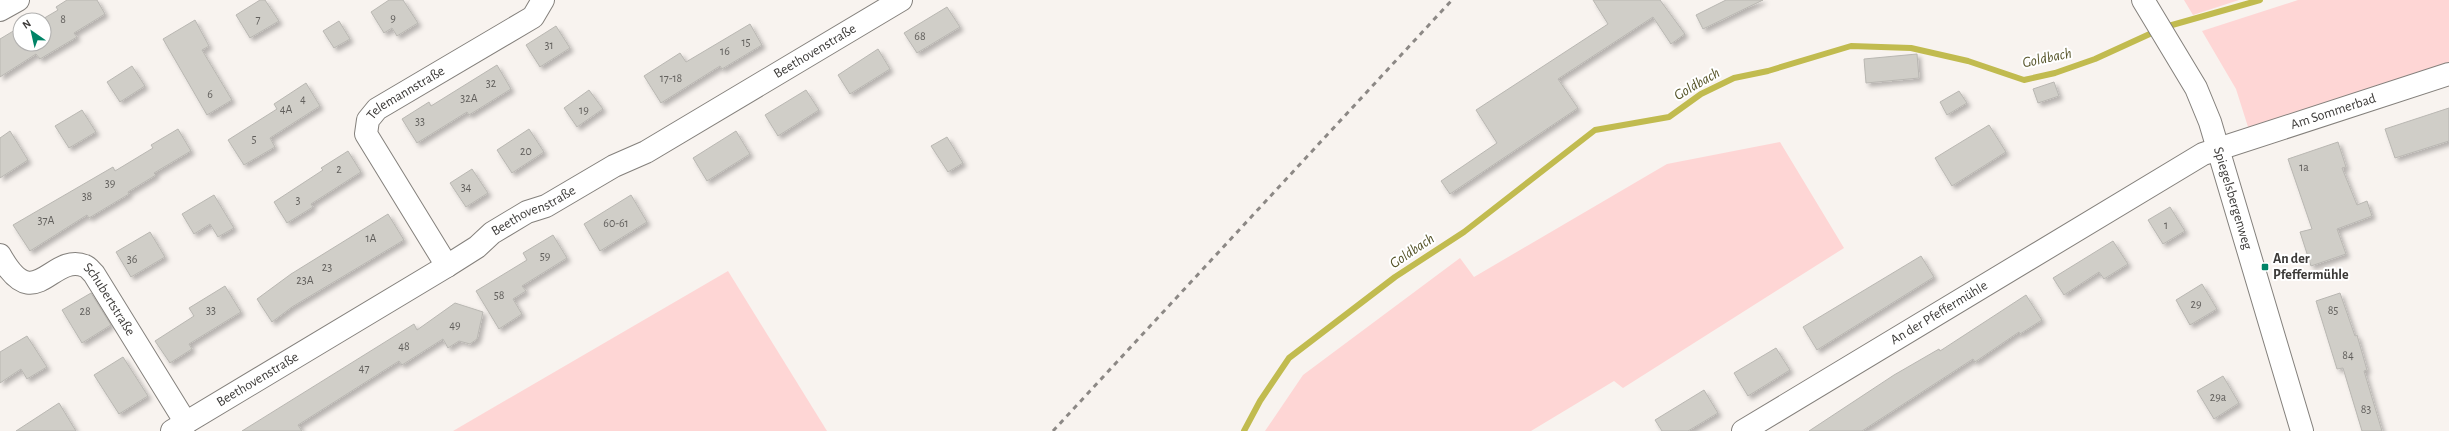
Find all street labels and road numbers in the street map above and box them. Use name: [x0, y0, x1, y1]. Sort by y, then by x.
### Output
street label: Beethovenstraße: [771, 21, 858, 81]
street label: Telemannstraße: [364, 64, 447, 122]
street label: Am Sommerbad: [2289, 91, 2378, 132]
street label: Spiegelsbergenweg: [2211, 145, 2255, 251]
street label: Beethovenstraße: [489, 183, 578, 239]
street label: Schubertstraße: [81, 260, 137, 338]
street label: An der Pfeffermühle: [1888, 278, 1990, 347]
street label: Beethovenstraße: [214, 350, 301, 409]

